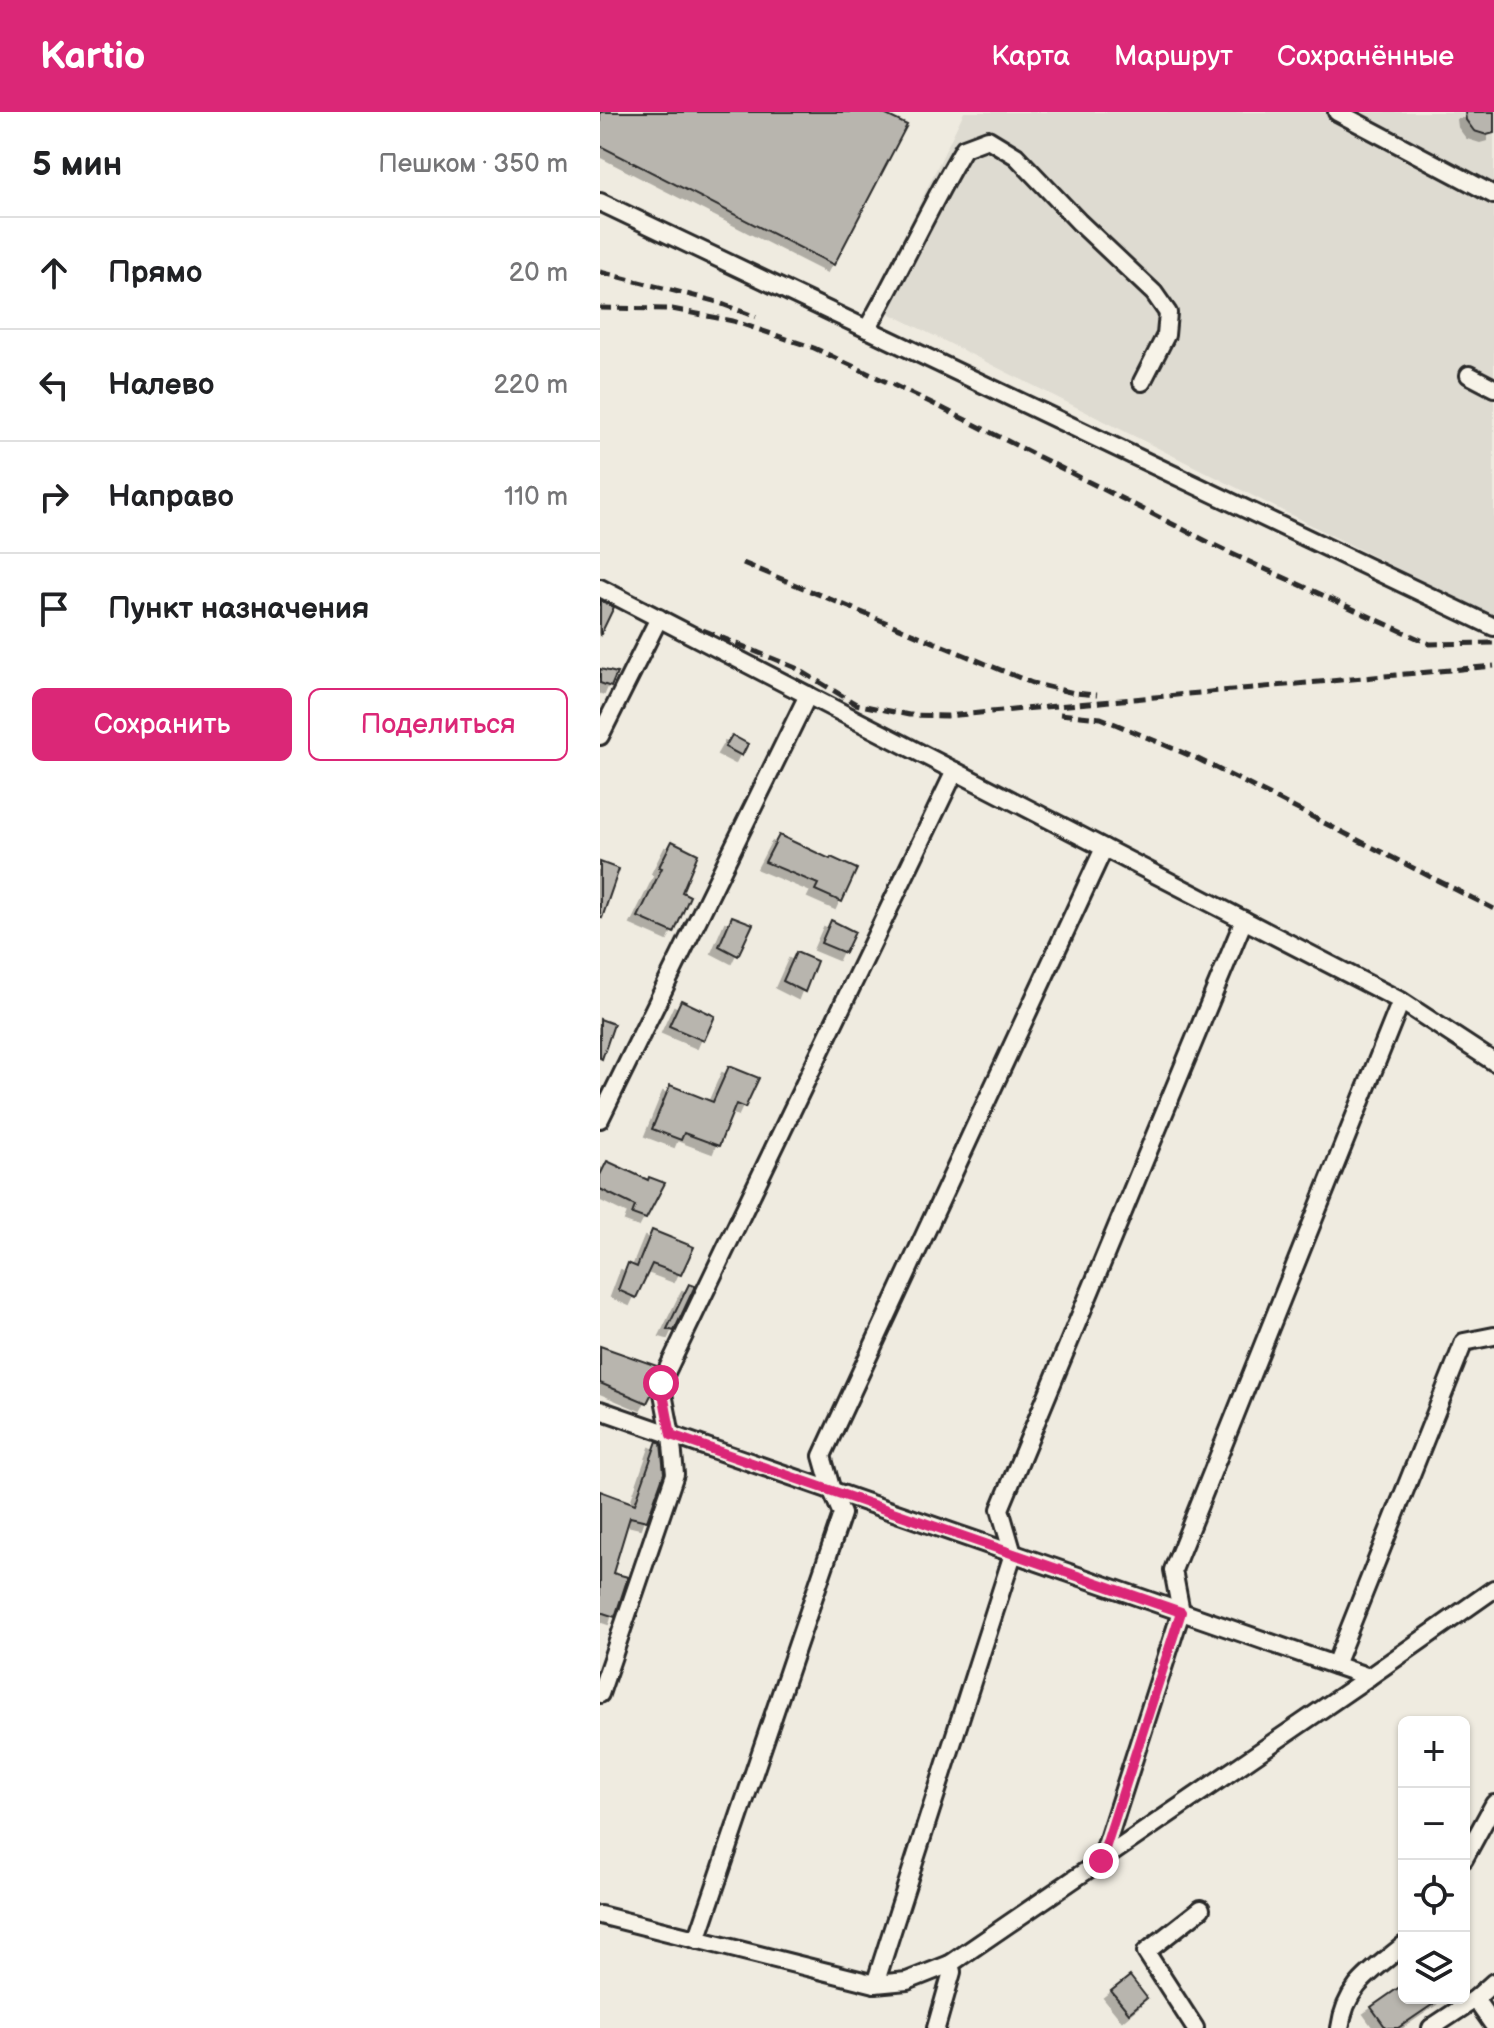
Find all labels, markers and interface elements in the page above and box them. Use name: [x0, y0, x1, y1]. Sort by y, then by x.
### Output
text: Kartio: [40, 34, 146, 79]
text: Карта: [991, 40, 1070, 73]
text: Маршрут: [1114, 40, 1233, 73]
text: Сохранённые: [1277, 40, 1454, 73]
text: 5 мин: [32, 144, 122, 185]
text: Пешком · 350 m: [378, 149, 568, 180]
icon: ahead: [32, 251, 76, 295]
text: Прямо: [108, 255, 202, 291]
text: 20 m: [509, 258, 568, 289]
icon: left: [32, 363, 76, 407]
text: Налево: [108, 367, 214, 403]
text: 220 m: [494, 370, 568, 401]
icon: right: [32, 475, 76, 519]
text: Направо: [108, 479, 234, 515]
text: 110 m: [504, 482, 568, 513]
icon: arrive: [32, 587, 76, 631]
text: Пункт назначения: [108, 591, 369, 627]
button: Сохранить: [32, 688, 292, 761]
button: Поделиться: [308, 688, 568, 761]
route start: [643, 1365, 679, 1401]
map controls: [1398, 1716, 1470, 2004]
button: +: [1398, 1716, 1470, 1788]
button: −: [1398, 1788, 1470, 1860]
route end: [1083, 1843, 1119, 1879]
button: locate: [1398, 1860, 1470, 1932]
button: layers: [1398, 1932, 1470, 2004]

